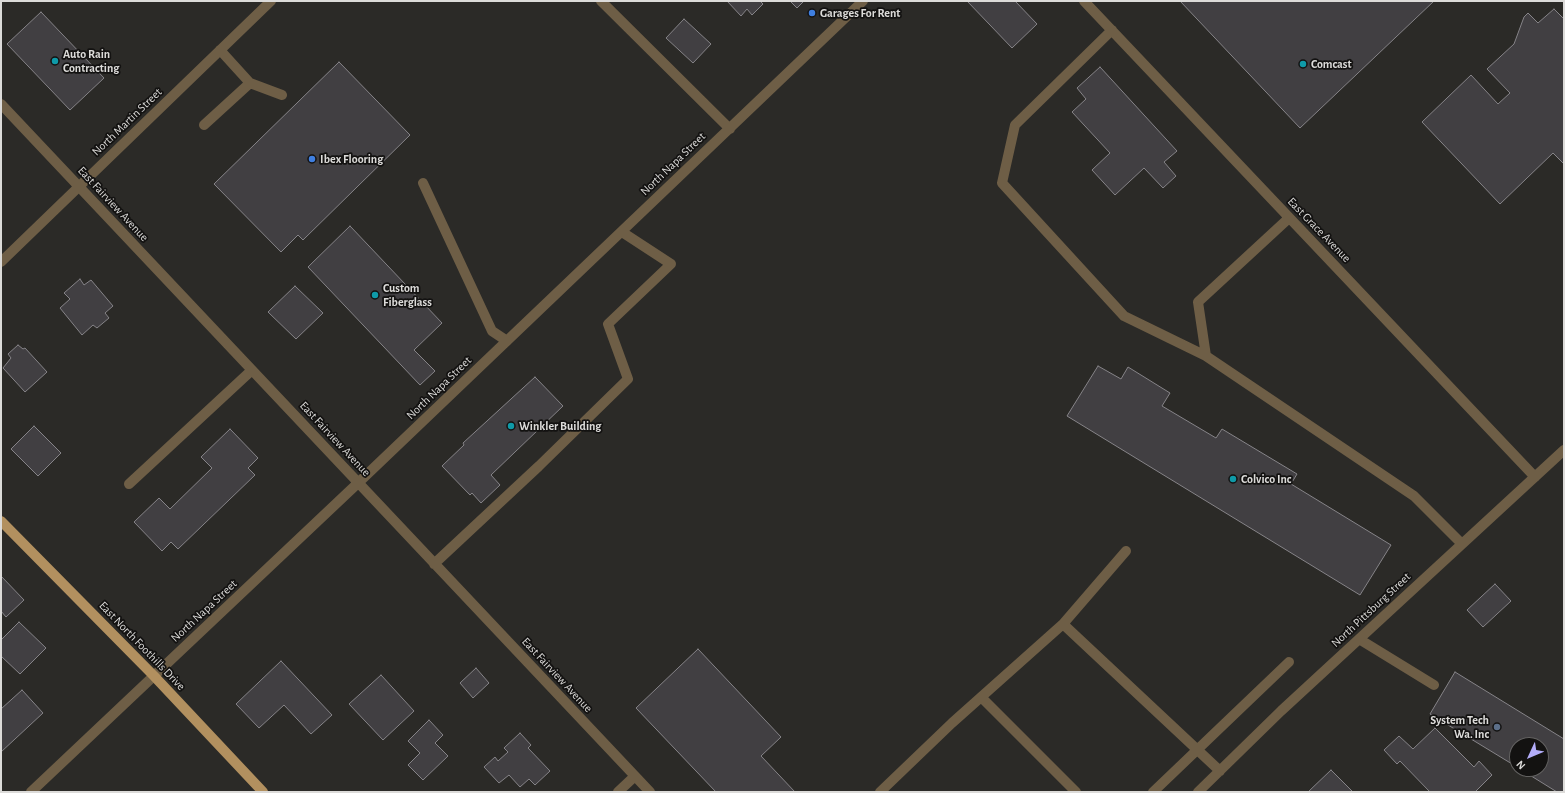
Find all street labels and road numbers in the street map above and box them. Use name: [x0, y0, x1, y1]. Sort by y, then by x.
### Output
street label: North Martin Street: [89, 85, 165, 159]
street label: North Napa Street: [637, 129, 709, 199]
street label: East Fairview Avenue: [75, 164, 151, 244]
street label: East Grace Avenue: [1284, 195, 1354, 265]
street label: North Napa Street: [403, 353, 475, 423]
street label: East Fairview Avenue: [297, 399, 373, 479]
street label: North Pittsburg Street: [1328, 570, 1414, 650]
street label: North Napa Street: [168, 577, 240, 645]
street label: East North Foothills Drive: [96, 599, 188, 693]
street label: East Fairview Avenue: [519, 635, 595, 715]

